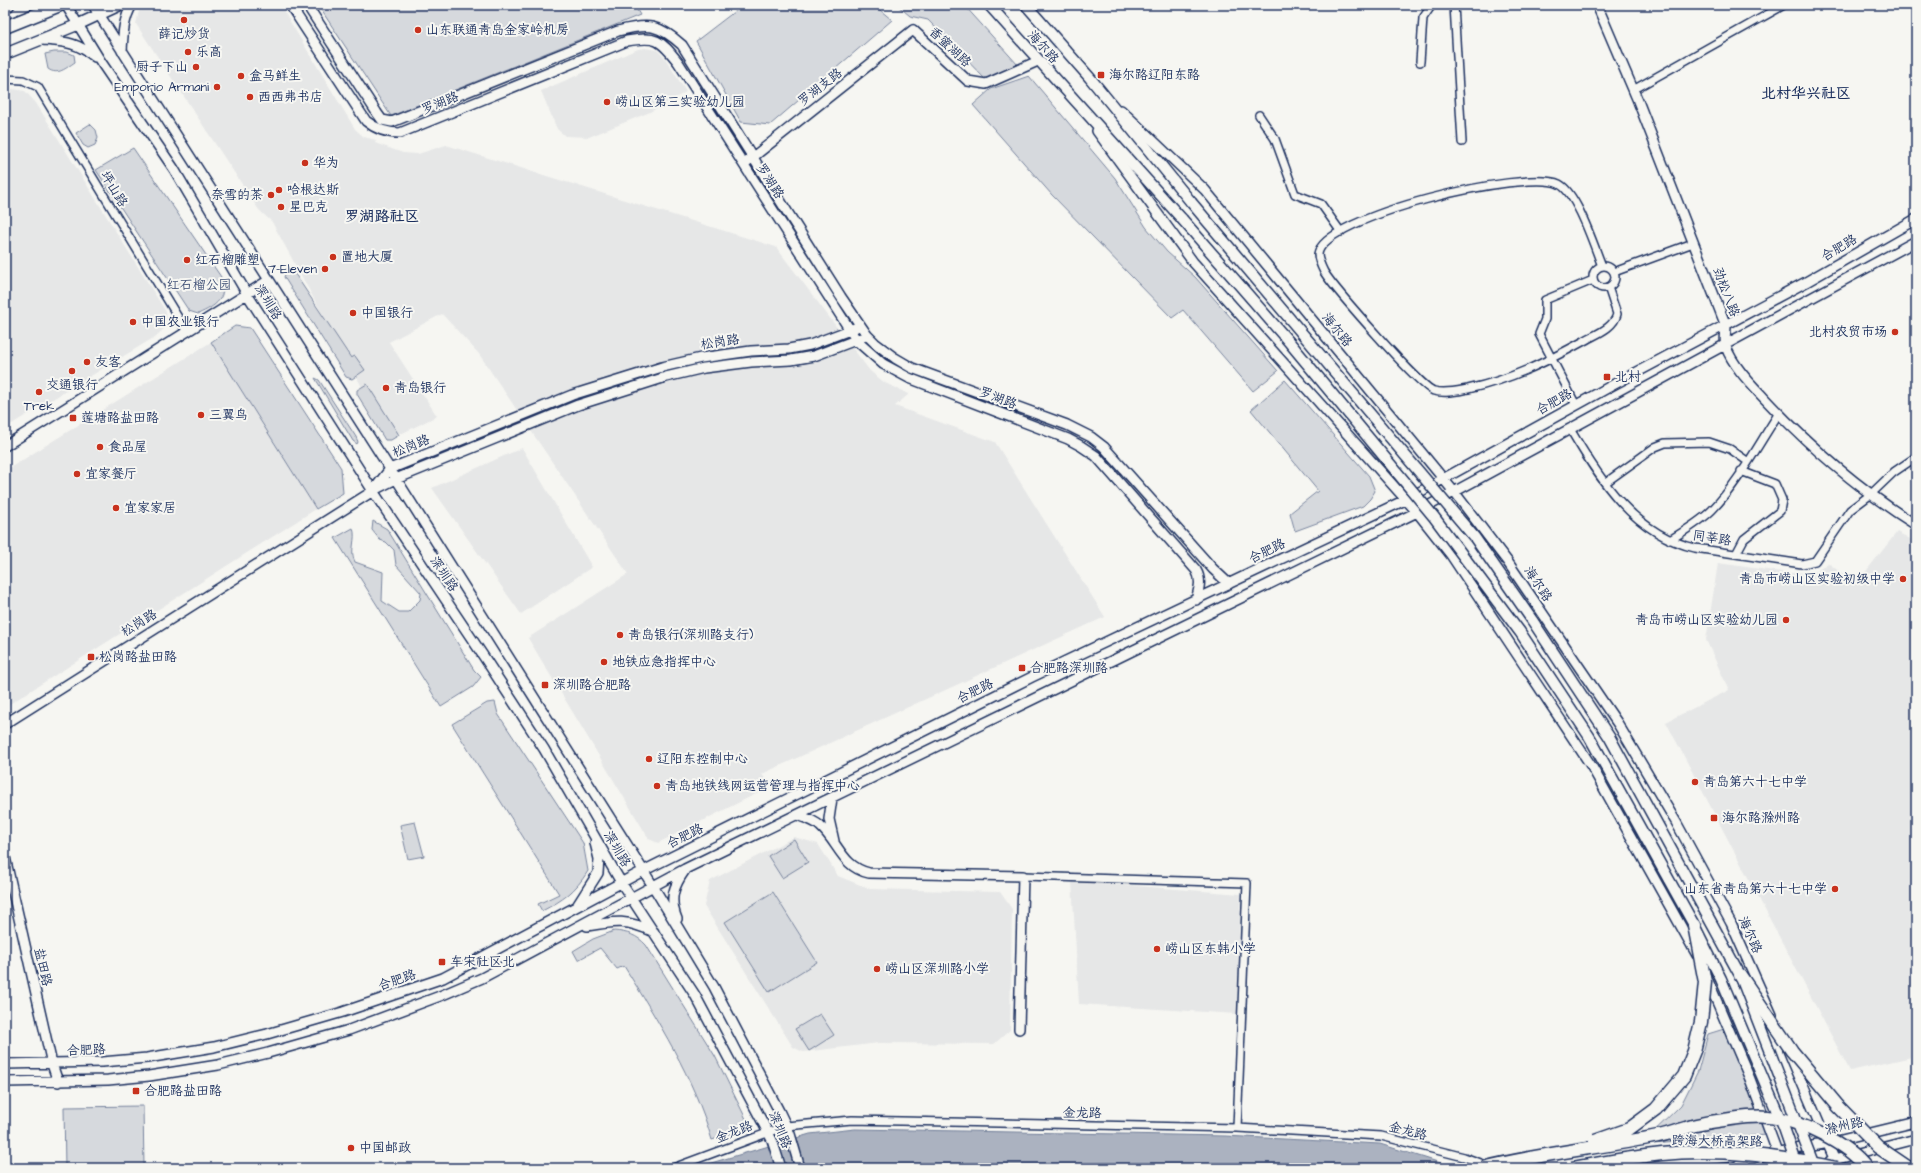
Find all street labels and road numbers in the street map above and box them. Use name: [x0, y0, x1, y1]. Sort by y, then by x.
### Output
street label: 香蜜湖路: [925, 23, 975, 71]
street label: 海尔路: [1023, 26, 1063, 68]
street label: 罗湖支路: [794, 64, 846, 110]
street label: 罗湖路: [419, 87, 461, 119]
street label: 罗湖路: [752, 160, 788, 202]
street label: 坪山路: [96, 168, 132, 210]
street label: 合肥路: [1818, 230, 1860, 266]
street label: 劲松八路: [1708, 264, 1744, 320]
street label: 深圳路: [250, 281, 286, 323]
street label: 海尔路: [1318, 309, 1356, 351]
street label: 松岗路: [699, 330, 741, 354]
street label: 罗湖路: [977, 383, 1019, 413]
street label: 合肥路: [1533, 385, 1575, 419]
street label: 松岗路: [390, 430, 432, 462]
street label: 同莘路: [1691, 526, 1733, 550]
street label: 合肥路: [1246, 534, 1288, 568]
street label: 深圳路: [426, 553, 462, 595]
street label: 海尔路: [1520, 563, 1556, 605]
street label: 松岗路: [118, 605, 160, 641]
street label: 合肥路: [954, 674, 996, 708]
street label: 合肥路: [664, 819, 706, 853]
street label: 深圳路: [599, 828, 635, 870]
street label: 海尔路: [1734, 914, 1766, 956]
street label: 盐田路: [30, 946, 56, 988]
street label: 合肥路: [376, 965, 418, 995]
street label: 合肥路: [66, 1040, 106, 1060]
street label: 金龙路: [1062, 1104, 1102, 1122]
street label: 深圳路: [764, 1109, 796, 1151]
street label: 滁州路: [1823, 1113, 1865, 1139]
street label: 金龙路: [713, 1117, 755, 1147]
street label: 金龙路: [1387, 1118, 1429, 1144]
street label: 跨海大桥高架路: [1671, 1131, 1763, 1151]

